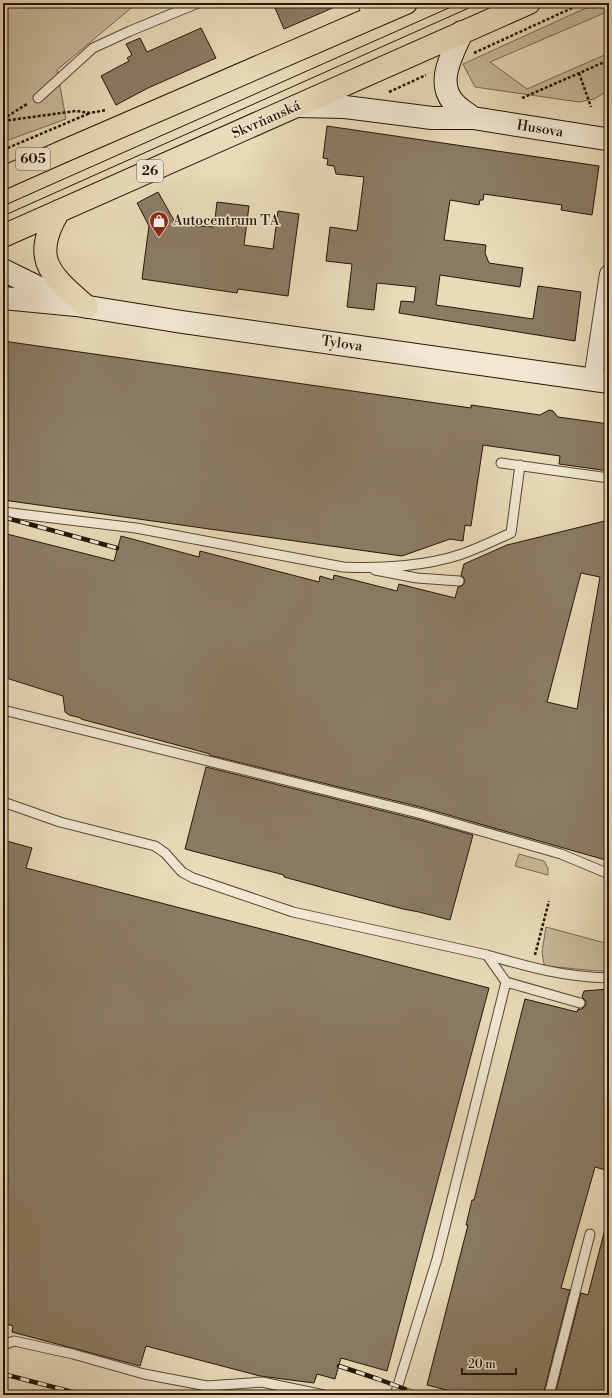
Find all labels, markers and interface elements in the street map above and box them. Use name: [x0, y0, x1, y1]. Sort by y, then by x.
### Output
street label: Skvrňanská: [229, 96, 304, 143]
street label: Husova: [515, 116, 565, 142]
road number: 605: [16, 148, 50, 170]
road number: 26: [137, 160, 163, 182]
shop icon: Autocentrum TA: [148, 210, 170, 238]
place label: Autocentrum TA: [172, 212, 280, 230]
street label: Tylova: [320, 332, 365, 356]
scale bar: [462, 1350, 516, 1376]
text: 20 m: [468, 1357, 496, 1372]

